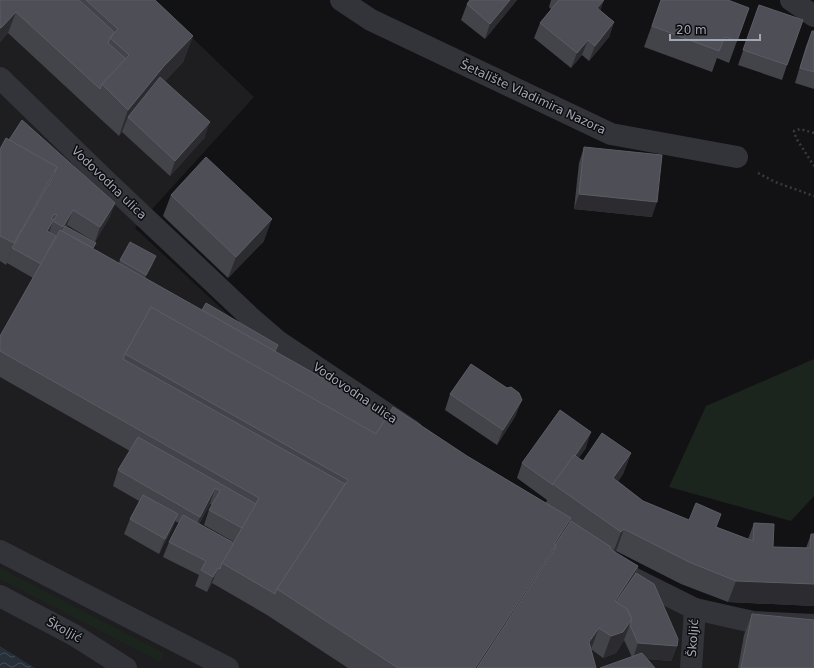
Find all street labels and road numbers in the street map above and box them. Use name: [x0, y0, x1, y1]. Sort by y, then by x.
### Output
street label: Šetalište Vladimira Nazora: [458, 56, 608, 137]
street label: Vodovodna ulica: [69, 144, 149, 222]
street label: Vodovodna ulica: [310, 360, 400, 426]
street label: Školjić: [44, 614, 85, 645]
street label: Školjić: [684, 618, 701, 657]

